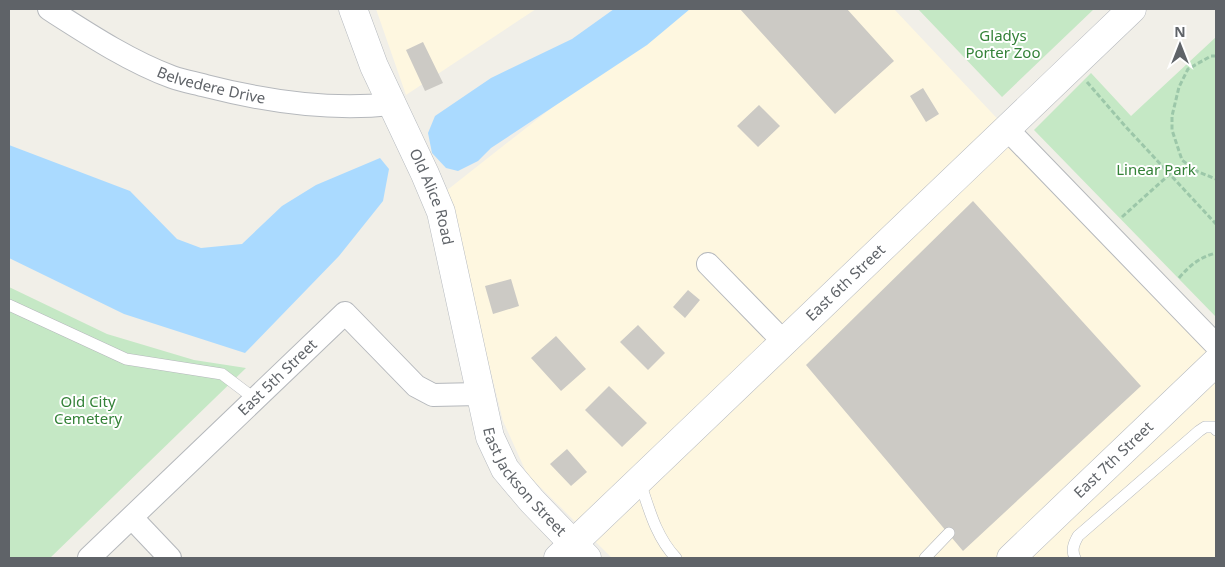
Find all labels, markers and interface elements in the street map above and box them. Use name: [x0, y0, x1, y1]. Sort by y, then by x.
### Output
north arrow: [1155, 20, 1205, 70]
text: N: [1174, 22, 1186, 41]
park label: Gladys Porter Zoo: [965, 25, 1041, 62]
street label: Belvedere Drive: [154, 61, 267, 108]
street label: Old Alice Road: [405, 145, 459, 247]
park label: Linear Park: [1116, 159, 1196, 179]
street label: East 6th Street: [801, 239, 889, 325]
street label: East 5th Street: [233, 334, 321, 419]
park label: Old City Cemetery: [54, 391, 122, 428]
street label: East 7th Street: [1069, 416, 1157, 502]
street label: East Jackson Street: [479, 425, 572, 540]

